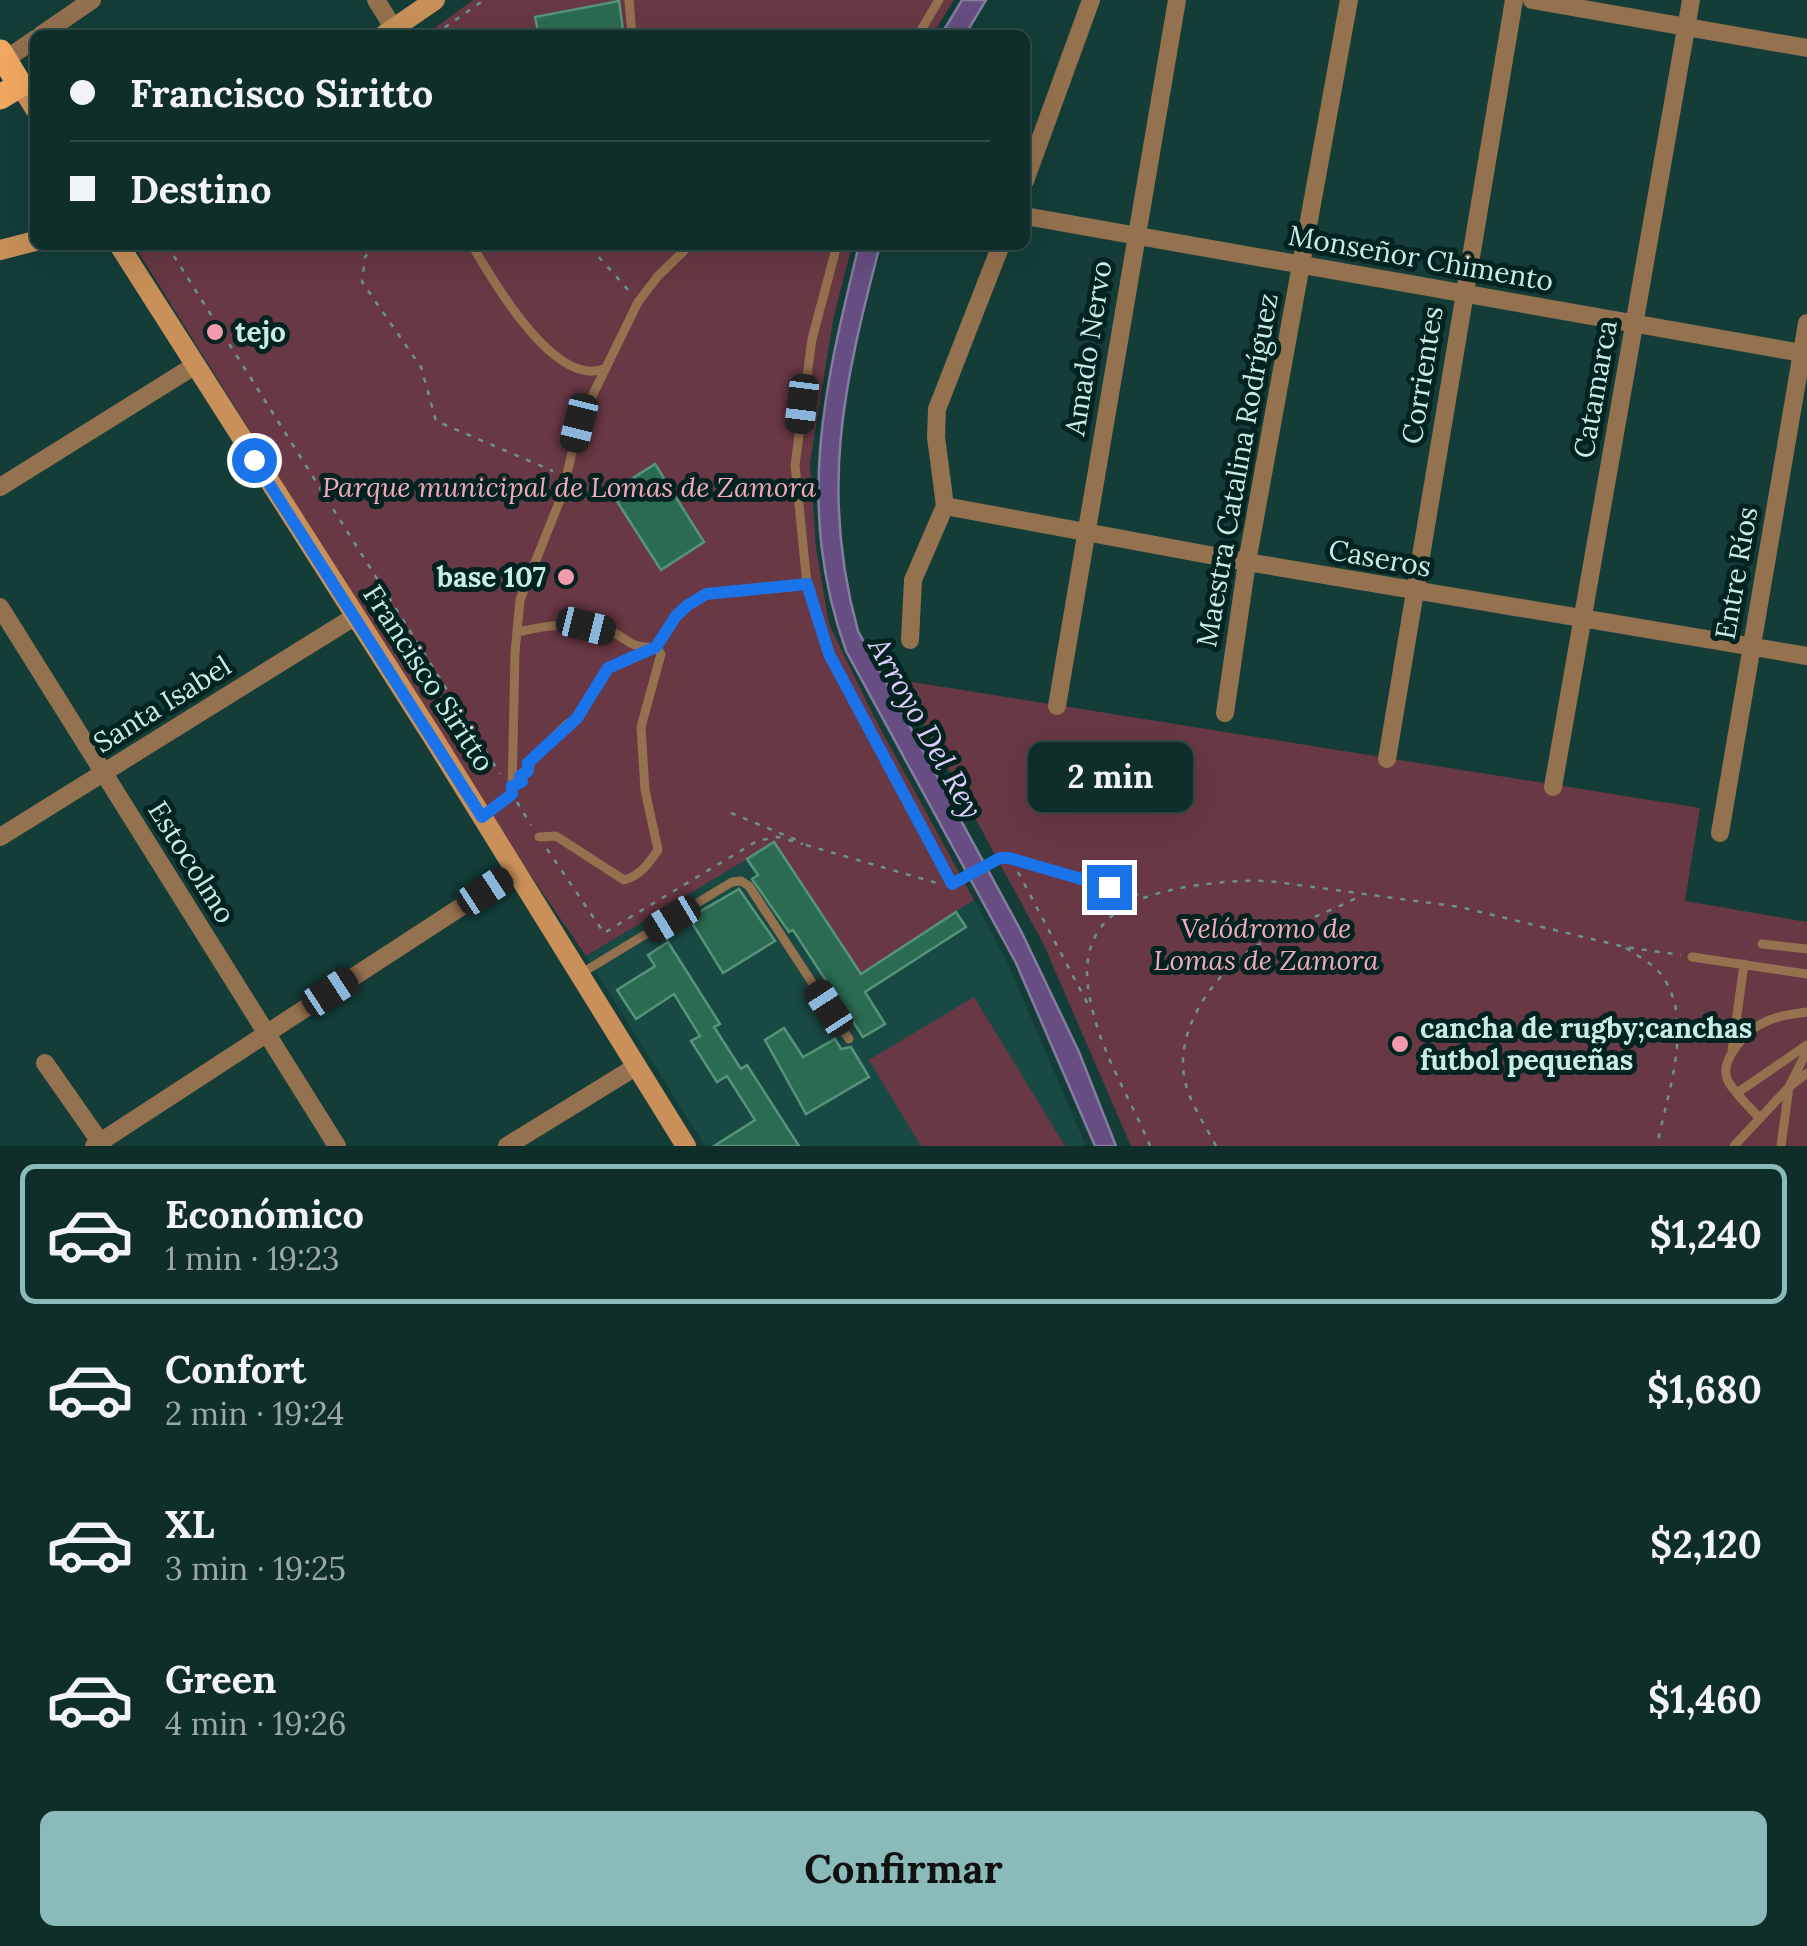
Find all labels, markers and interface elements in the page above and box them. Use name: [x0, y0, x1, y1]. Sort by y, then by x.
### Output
text: Francisco Siritto: [130, 69, 433, 117]
text: Destino: [130, 165, 272, 213]
street label: Monseñor Chimento: [1286, 217, 1556, 299]
street label: Amado Nervo: [1056, 258, 1120, 439]
street label: Maestra Catalina Rodríguez: [1188, 290, 1286, 650]
street label: Corrientes: [1393, 304, 1451, 446]
place label: tejo: [235, 314, 286, 350]
street label: Catamarca: [1565, 317, 1625, 461]
marker: tejo: [204, 321, 226, 343]
car: [783, 372, 821, 436]
car: [557, 390, 601, 456]
route start: [232, 438, 277, 483]
park label: Parque municipal de Lomas de Zamora: [322, 469, 817, 505]
street label: Entre Ríos: [1707, 504, 1765, 642]
street label: Caseros: [1326, 531, 1434, 585]
place label: base 107: [436, 559, 546, 595]
marker: base 107: [555, 566, 577, 588]
street label: Francisco Siritto: [355, 578, 503, 778]
car: [553, 604, 619, 648]
water label: Arroyo Del Rey: [860, 629, 991, 825]
street label: Santa Isabel: [87, 648, 237, 760]
callout: 2 min: [1026, 742, 1192, 812]
text: 2 min: [1068, 756, 1153, 797]
street label: Estocolmo: [140, 794, 244, 930]
car: [452, 862, 518, 920]
route end: [1087, 865, 1132, 910]
car: [639, 891, 705, 947]
park label: Velódromo de Lomas de Zamora: [1153, 910, 1379, 978]
car: [297, 963, 363, 1021]
car: [800, 975, 858, 1041]
place label: cancha de rugby;canchas futbol pequeñas: [1420, 1010, 1752, 1078]
marker: cancha de rugby;canchas futbol pequeñas: [1389, 1033, 1411, 1055]
icon: car: [45, 1189, 135, 1279]
text: Económico: [165, 1190, 364, 1238]
text: $1,240: [1650, 1210, 1762, 1258]
text: 1 min · 19:23: [165, 1238, 340, 1279]
icon: car: [45, 1344, 135, 1434]
text: Confort: [165, 1345, 306, 1393]
text: $1,680: [1647, 1365, 1762, 1413]
text: 2 min · 19:24: [165, 1393, 344, 1434]
icon: car: [45, 1499, 135, 1589]
text: XL: [165, 1500, 215, 1548]
text: $2,120: [1650, 1520, 1762, 1568]
text: 3 min · 19:25: [165, 1548, 346, 1589]
icon: car: [45, 1654, 135, 1744]
text: Green: [165, 1655, 277, 1703]
text: $1,460: [1648, 1675, 1762, 1723]
text: 4 min · 19:26: [165, 1703, 346, 1744]
button: Confirmar: [40, 1811, 1767, 1926]

